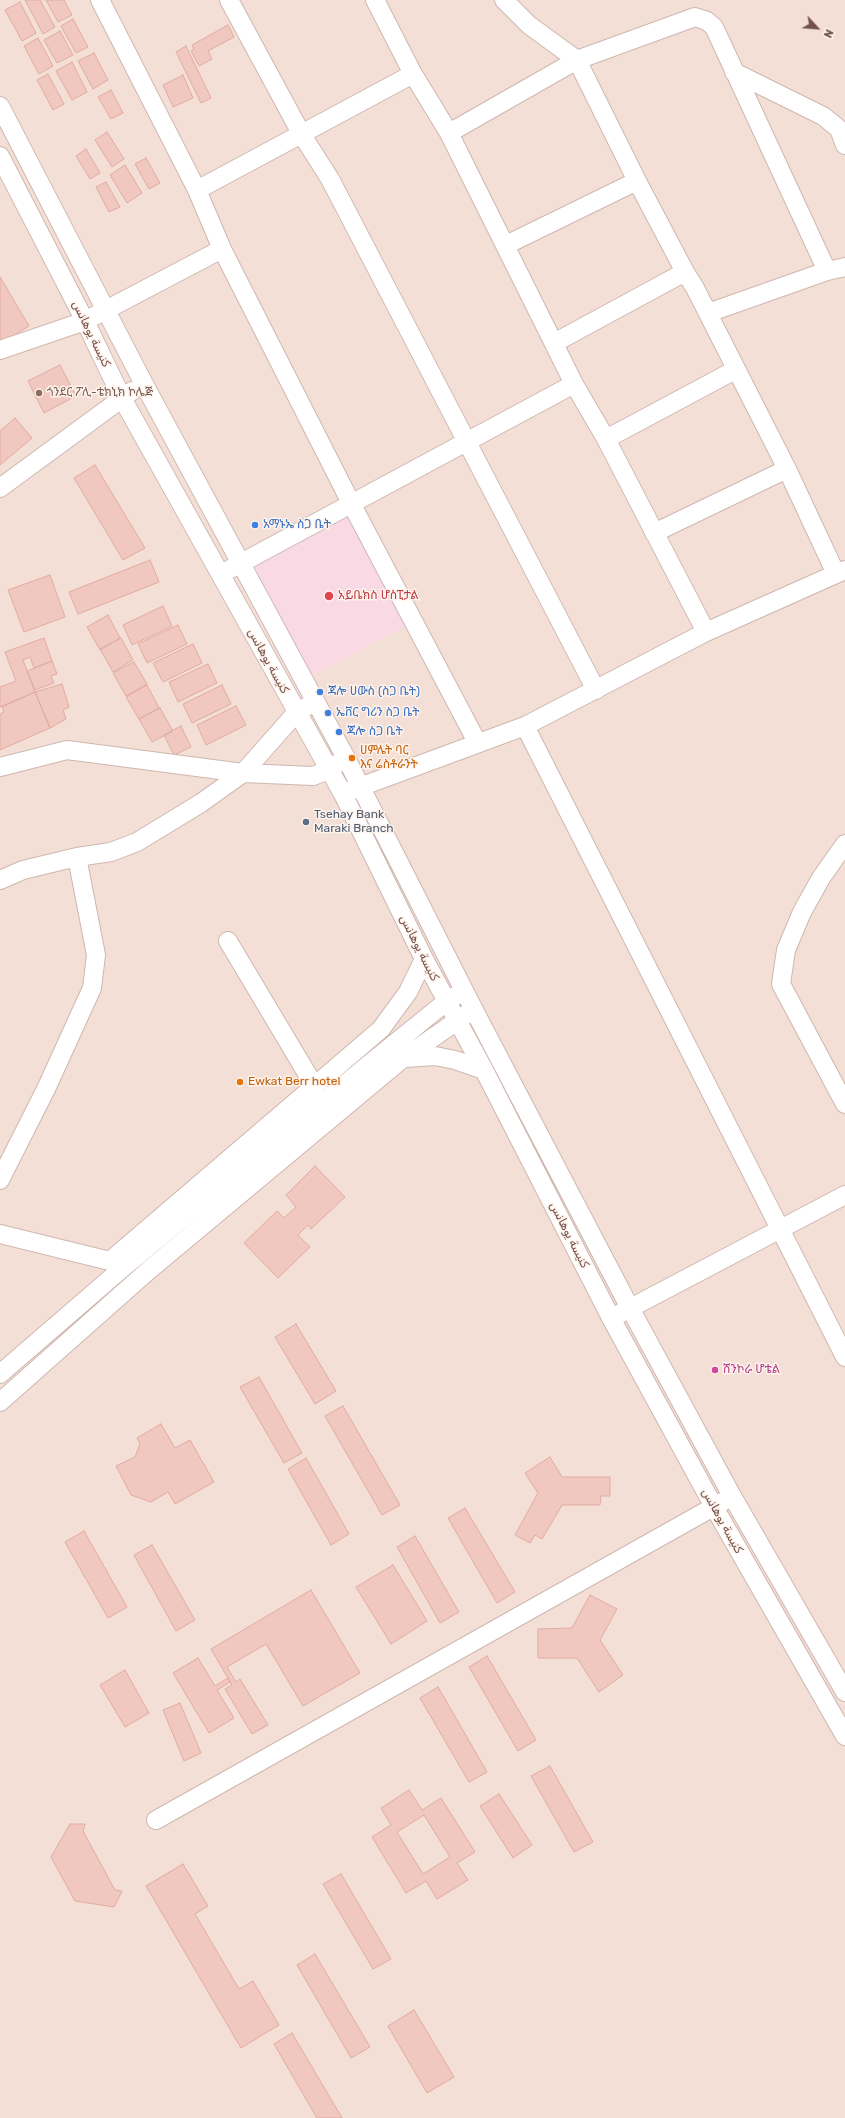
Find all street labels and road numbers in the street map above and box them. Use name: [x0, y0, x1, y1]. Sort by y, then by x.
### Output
street label: كنيسة يوهانس: [69, 298, 113, 370]
street label: كنيسة يوهانس: [244, 626, 292, 696]
street label: كنيسة يوهانس: [396, 913, 442, 983]
street label: كنيسة يوهانس: [546, 1200, 592, 1270]
street label: كنيسة يوهانس: [698, 1486, 746, 1556]

